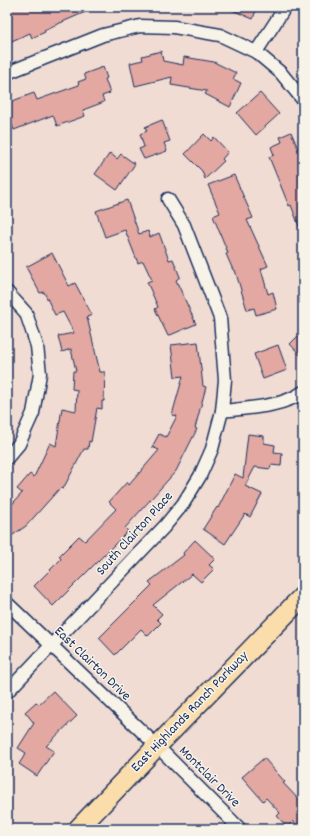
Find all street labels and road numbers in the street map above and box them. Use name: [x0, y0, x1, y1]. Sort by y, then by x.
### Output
street label: South Clairton Place: [92, 488, 178, 580]
street label: East Clairton Drive: [49, 622, 135, 706]
street label: East Highlands Ranch Parkway: [127, 647, 254, 777]
street label: Montclair Drive: [174, 742, 244, 812]

